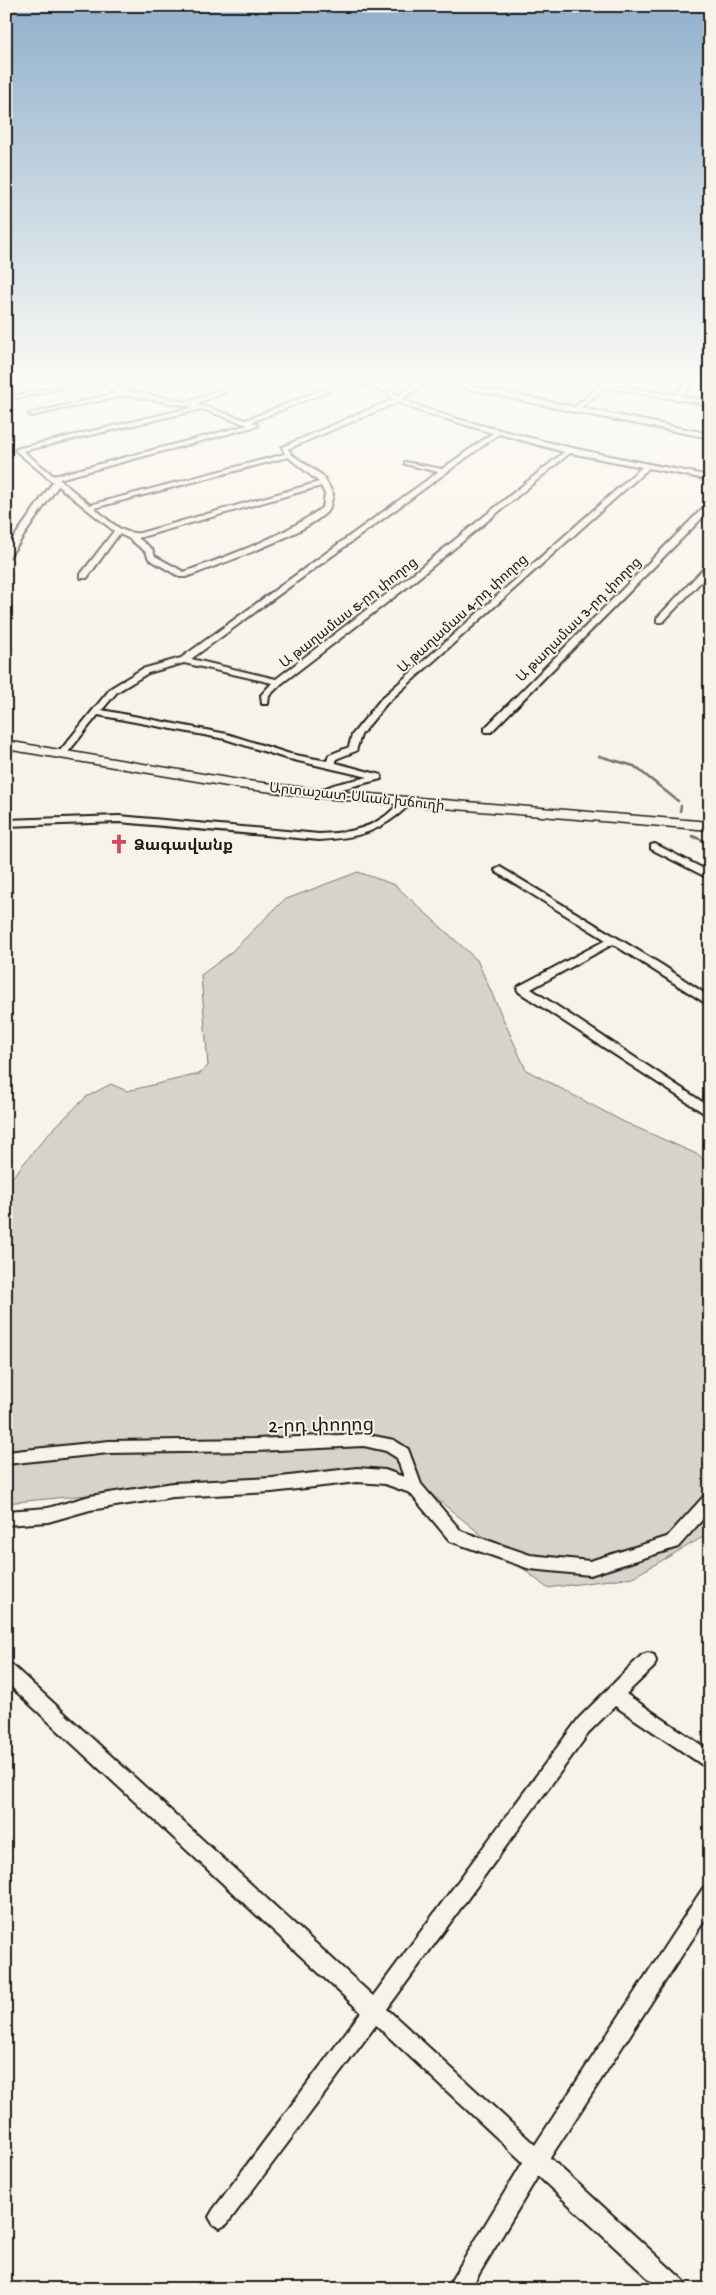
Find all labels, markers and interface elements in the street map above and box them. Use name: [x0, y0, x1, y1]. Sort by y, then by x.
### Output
street label: Ա թաղամաս 4-րդ փողոց: [395, 552, 532, 678]
street label: Ա թաղամաս 5-րդ փողոց: [277, 555, 422, 673]
street label: Ա թաղամաս 3-րդ փողոց: [514, 555, 646, 687]
street label: Արտաշատ-Սևան խճուղի: [268, 781, 445, 816]
church icon: Ձագավանք: [108, 833, 130, 855]
place label: Ձագավանք: [134, 837, 233, 857]
street label: 2-րդ փողոց: [268, 1415, 374, 1440]

